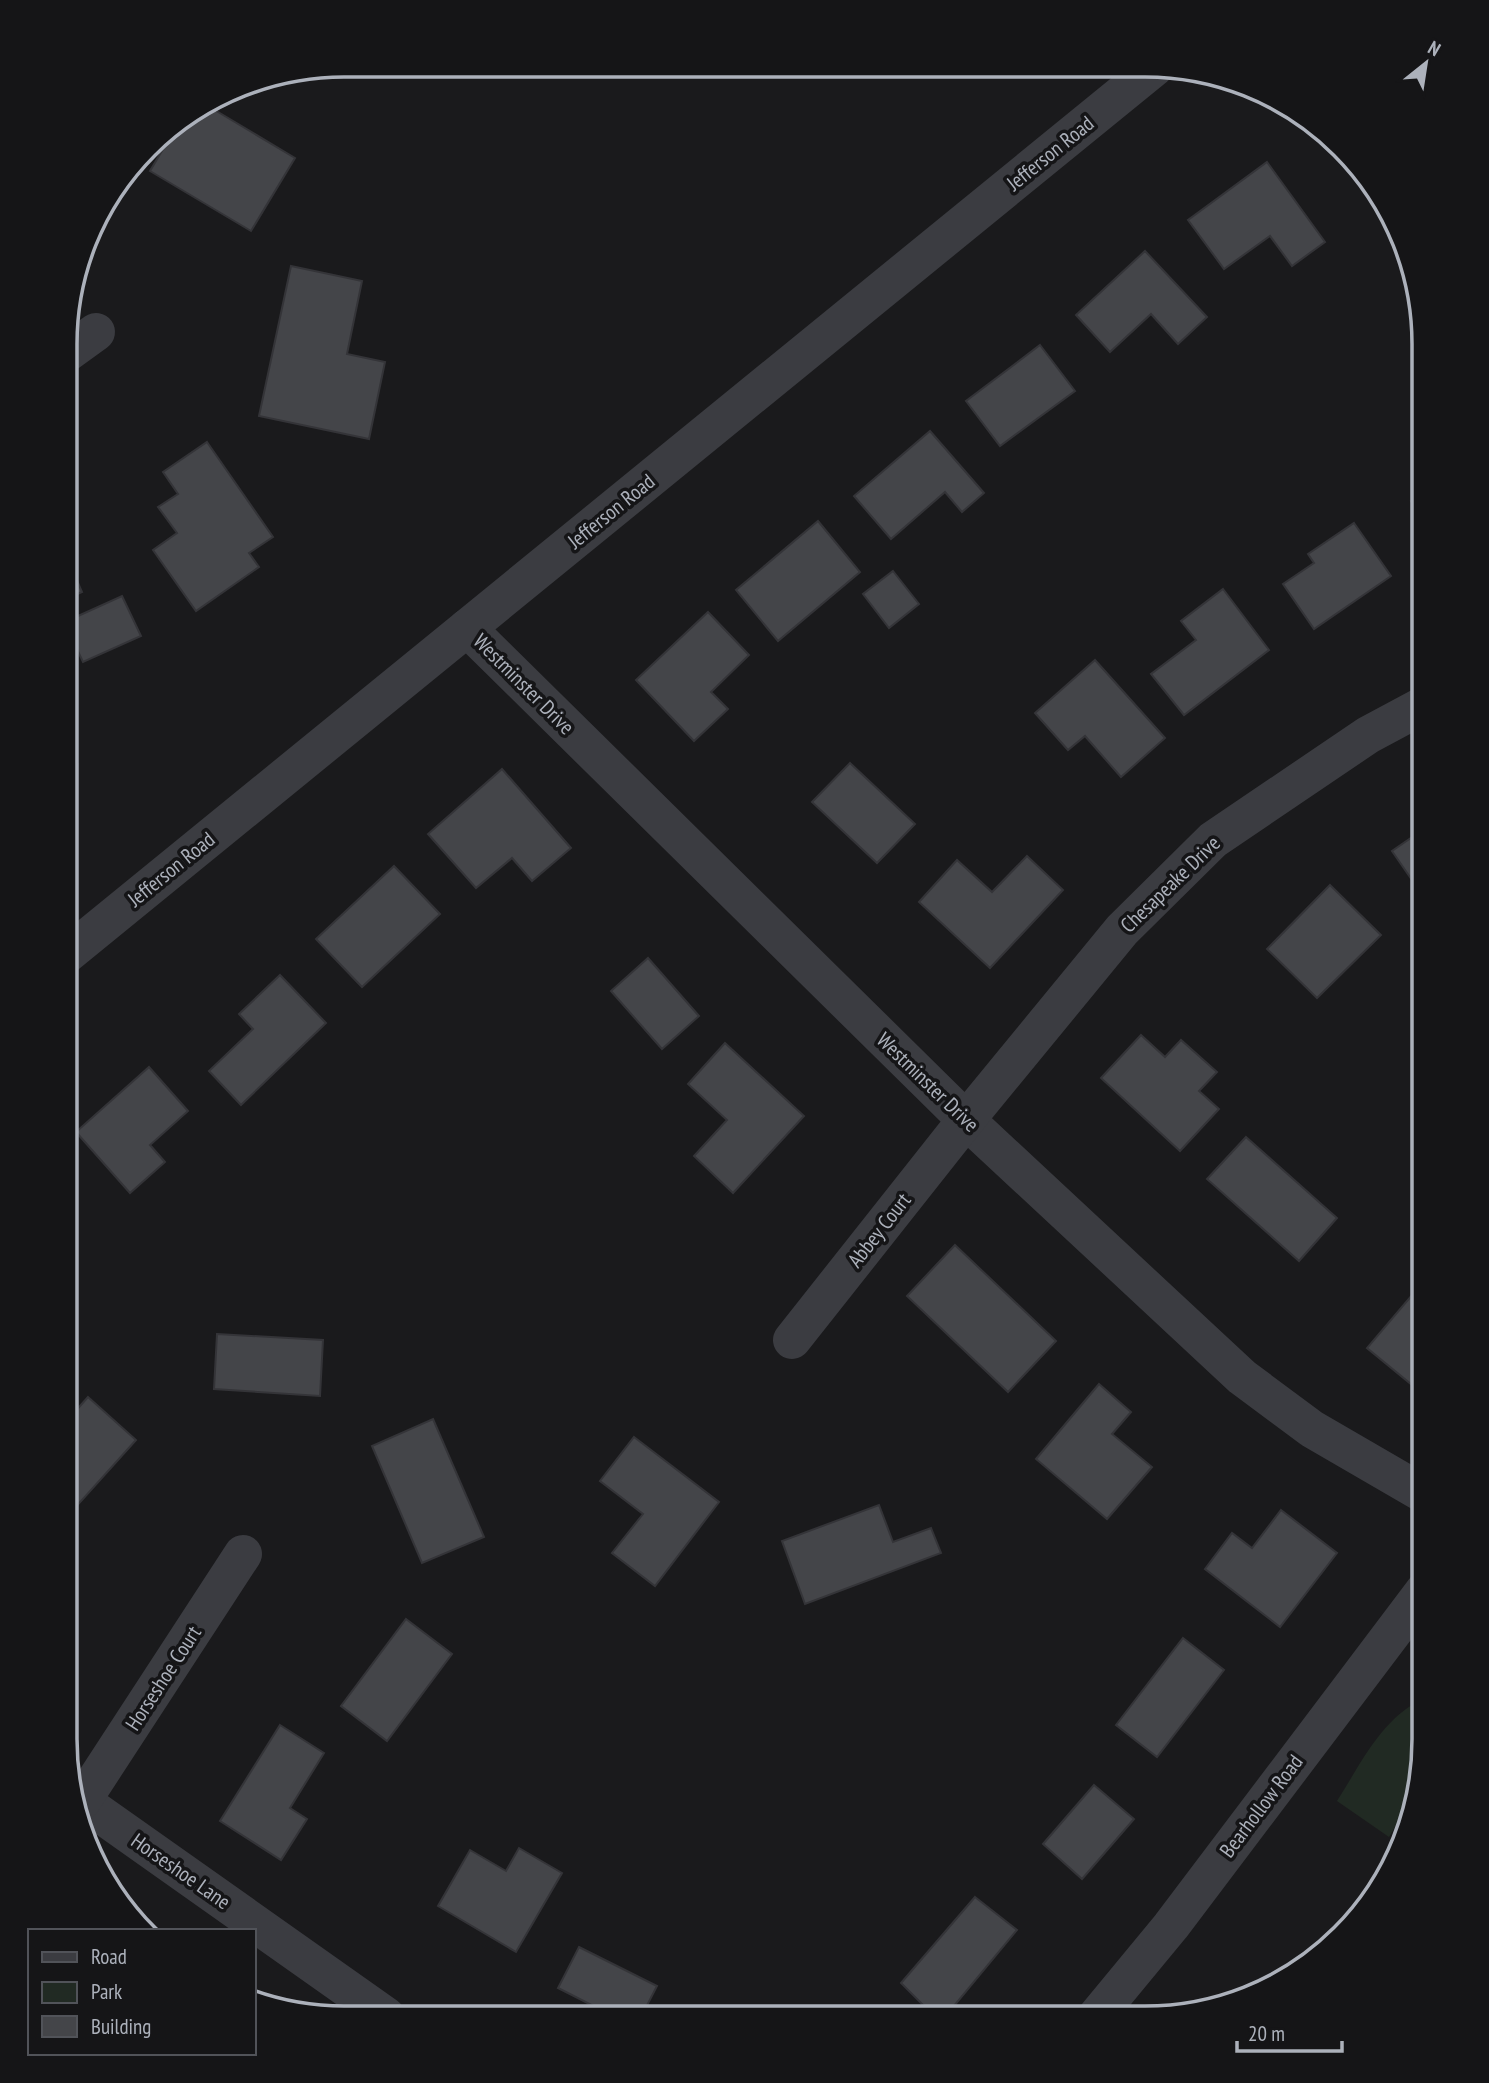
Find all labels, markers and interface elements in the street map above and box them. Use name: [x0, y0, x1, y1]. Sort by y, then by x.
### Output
north arrow: [1391, 28, 1461, 98]
text: N: [1424, 35, 1445, 61]
street label: Jefferson Road: [1000, 110, 1099, 197]
street label: Jefferson Road: [561, 468, 660, 555]
street label: Westminster Drive: [468, 628, 580, 740]
street label: Jefferson Road: [121, 826, 220, 913]
street label: Chesapeake Drive: [1114, 830, 1226, 938]
street label: Westminster Drive: [871, 1026, 985, 1138]
street label: Abbey Court: [841, 1187, 917, 1273]
street label: Horseshoe Court: [119, 1620, 207, 1736]
street label: Bearhollow Road: [1214, 1749, 1308, 1863]
street label: Horseshoe Lane: [126, 1827, 236, 1915]
legend: [28, 1929, 256, 2055]
text: Road: [91, 1943, 127, 1970]
text: Park: [91, 1978, 122, 2005]
scale bar: [1237, 2010, 1342, 2054]
text: Building: [91, 2013, 151, 2040]
text: 20 m: [1248, 2020, 1285, 2047]

